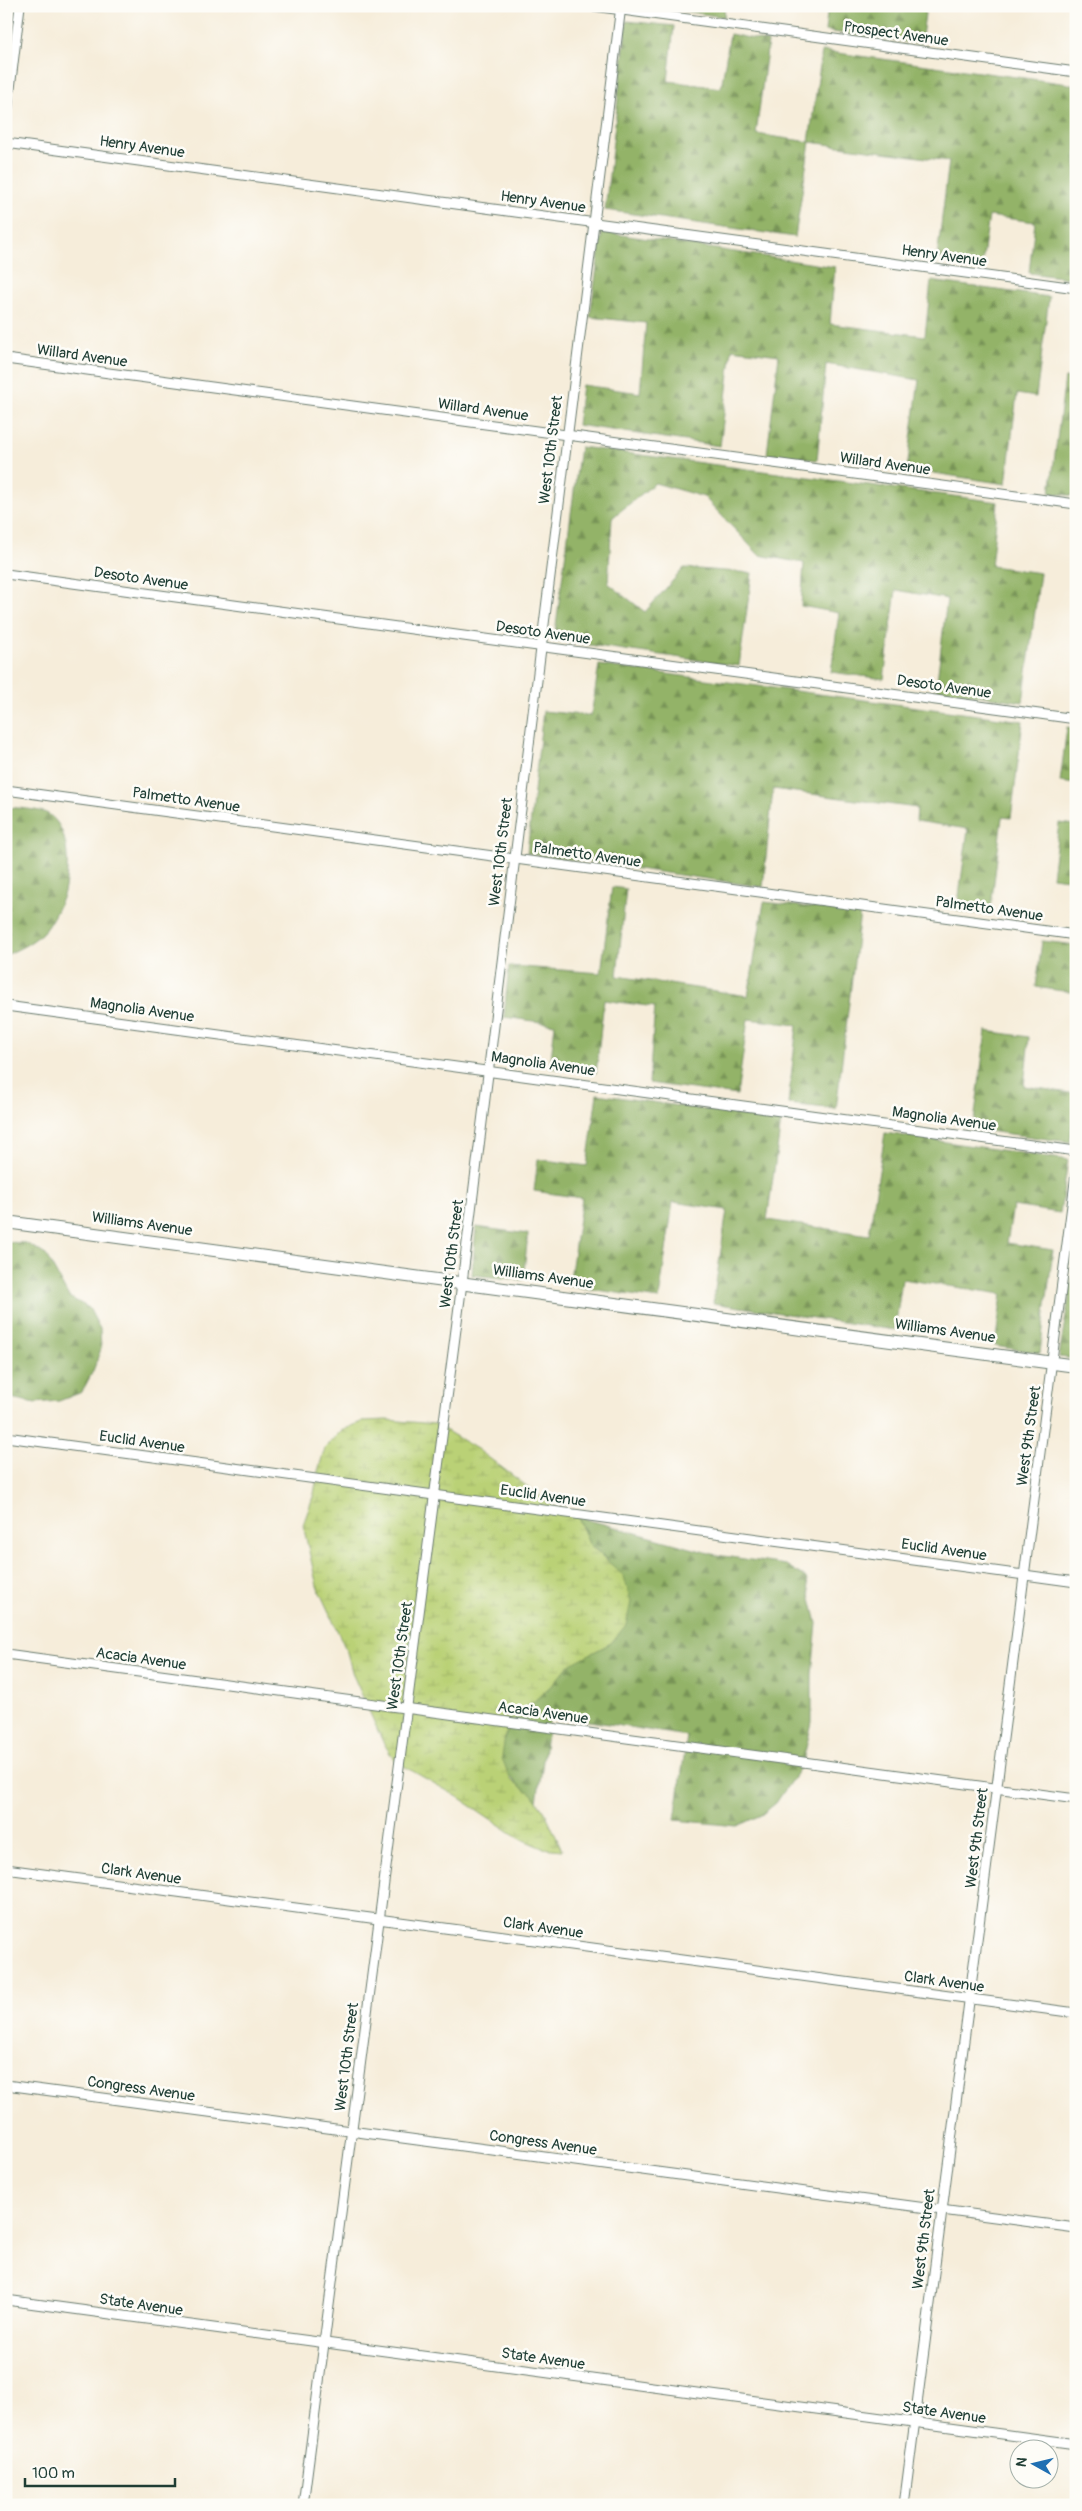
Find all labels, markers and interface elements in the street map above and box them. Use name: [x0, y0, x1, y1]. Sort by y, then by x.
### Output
street label: Prospect Avenue: [843, 17, 950, 51]
street label: Henry Avenue: [98, 132, 186, 162]
street label: Henry Avenue: [499, 187, 587, 217]
street label: Henry Avenue: [900, 241, 988, 271]
street label: Willard Avenue: [35, 340, 129, 372]
street label: Willard Avenue: [436, 394, 530, 426]
street label: West 10th Street: [535, 394, 567, 505]
street label: Willard Avenue: [838, 448, 932, 480]
street label: Desoto Avenue: [93, 563, 190, 595]
street label: Desoto Avenue: [495, 617, 592, 649]
street label: Desoto Avenue: [896, 671, 993, 703]
street label: Palmetto Avenue: [131, 783, 242, 817]
street label: West 10th Street: [485, 796, 517, 907]
street label: Palmetto Avenue: [532, 838, 643, 872]
street label: Palmetto Avenue: [934, 892, 1045, 926]
street label: Magnolia Avenue: [89, 993, 196, 1027]
street label: Magnolia Avenue: [490, 1047, 597, 1081]
street label: Magnolia Avenue: [891, 1102, 998, 1136]
street label: West 10th Street: [436, 1198, 468, 1309]
street label: Williams Avenue: [90, 1208, 194, 1241]
street label: Williams Avenue: [491, 1261, 595, 1294]
street label: Williams Avenue: [893, 1315, 997, 1348]
street label: West 9th Street: [1013, 1384, 1046, 1487]
street label: Euclid Avenue: [98, 1427, 186, 1457]
street label: Euclid Avenue: [499, 1481, 587, 1511]
street label: Euclid Avenue: [900, 1535, 988, 1565]
street label: West 10th Street: [383, 1600, 417, 1711]
street label: Acacia Avenue: [95, 1643, 188, 1675]
street label: Acacia Avenue: [497, 1697, 590, 1729]
street label: West 9th Street: [961, 1786, 993, 1889]
street label: Clark Avenue: [100, 1859, 183, 1889]
street label: Clark Avenue: [502, 1913, 585, 1943]
street label: Clark Avenue: [903, 1967, 986, 1997]
street label: West 10th Street: [331, 2001, 363, 2112]
street label: Congress Avenue: [86, 2072, 197, 2106]
street label: Congress Avenue: [488, 2126, 599, 2160]
street label: West 9th Street: [908, 2187, 940, 2290]
street label: State Avenue: [98, 2290, 185, 2320]
street label: State Avenue: [500, 2344, 587, 2374]
street label: State Avenue: [901, 2398, 988, 2428]
north arrow: [1010, 2438, 1060, 2488]
scale bar: [25, 2456, 175, 2488]
text: N: [1013, 2456, 1031, 2468]
text: 100 m: [32, 2464, 75, 2483]

